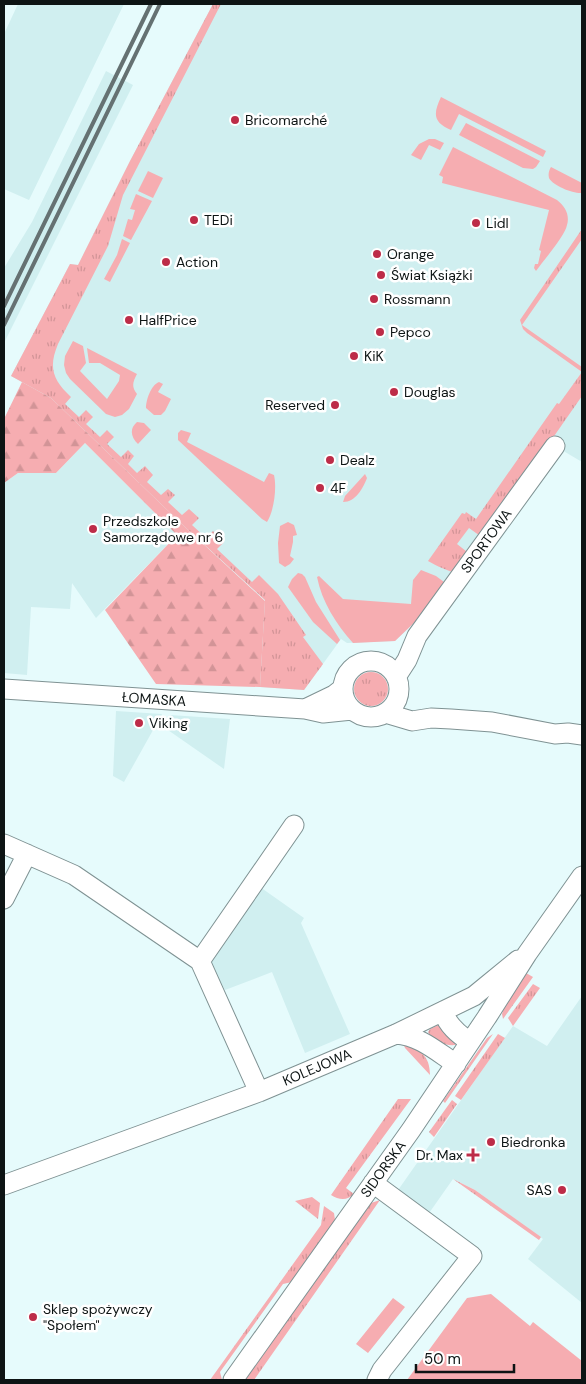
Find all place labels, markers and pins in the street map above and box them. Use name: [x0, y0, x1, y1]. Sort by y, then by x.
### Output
place label: Bricomarché: [245, 111, 327, 129]
marker: Bricomarché: [229, 114, 241, 126]
place label: TEDi: [204, 211, 233, 229]
marker: TEDi: [188, 214, 200, 226]
place label: Lidl: [486, 214, 509, 232]
marker: Lidl: [470, 217, 482, 229]
place label: Orange: [387, 245, 434, 263]
marker: Orange: [371, 248, 383, 260]
place label: Action: [176, 253, 218, 271]
marker: Action: [160, 256, 172, 268]
place label: Świat Książki: [391, 266, 473, 284]
marker: Świat Książki: [375, 269, 387, 281]
place label: Rossmann: [384, 290, 450, 308]
marker: Rossmann: [368, 293, 380, 305]
place label: HalfPrice: [139, 311, 197, 329]
marker: HalfPrice: [123, 314, 135, 326]
place label: Pepco: [390, 323, 431, 341]
marker: Pepco: [374, 326, 386, 338]
place label: KiK: [364, 347, 384, 365]
marker: KiK: [348, 350, 360, 362]
place label: Douglas: [404, 383, 456, 401]
marker: Douglas: [388, 386, 400, 398]
place label: Reserved: [265, 396, 325, 414]
marker: Reserved: [329, 399, 341, 411]
place label: Dealz: [340, 451, 375, 469]
marker: Dealz: [324, 454, 336, 466]
place label: 4F: [330, 479, 346, 497]
marker: 4F: [314, 482, 326, 494]
place label: Przedszkole Samorządowe nr 6: [103, 512, 223, 546]
marker: Przedszkole Samorządowe nr 6: [87, 523, 99, 535]
place label: Viking: [149, 714, 188, 732]
marker: Viking: [133, 717, 145, 729]
place label: Biedronka: [501, 1133, 565, 1151]
marker: Biedronka: [485, 1136, 497, 1148]
place label: Dr. Max: [416, 1146, 463, 1164]
marker: Dr. Max: [467, 1149, 479, 1161]
place label: SAS: [526, 1181, 552, 1199]
marker: SAS: [556, 1184, 568, 1196]
place label: Sklep spożywczy "Społem": [43, 1300, 153, 1334]
marker: Sklep spożywczy "Społem": [27, 1311, 39, 1323]

